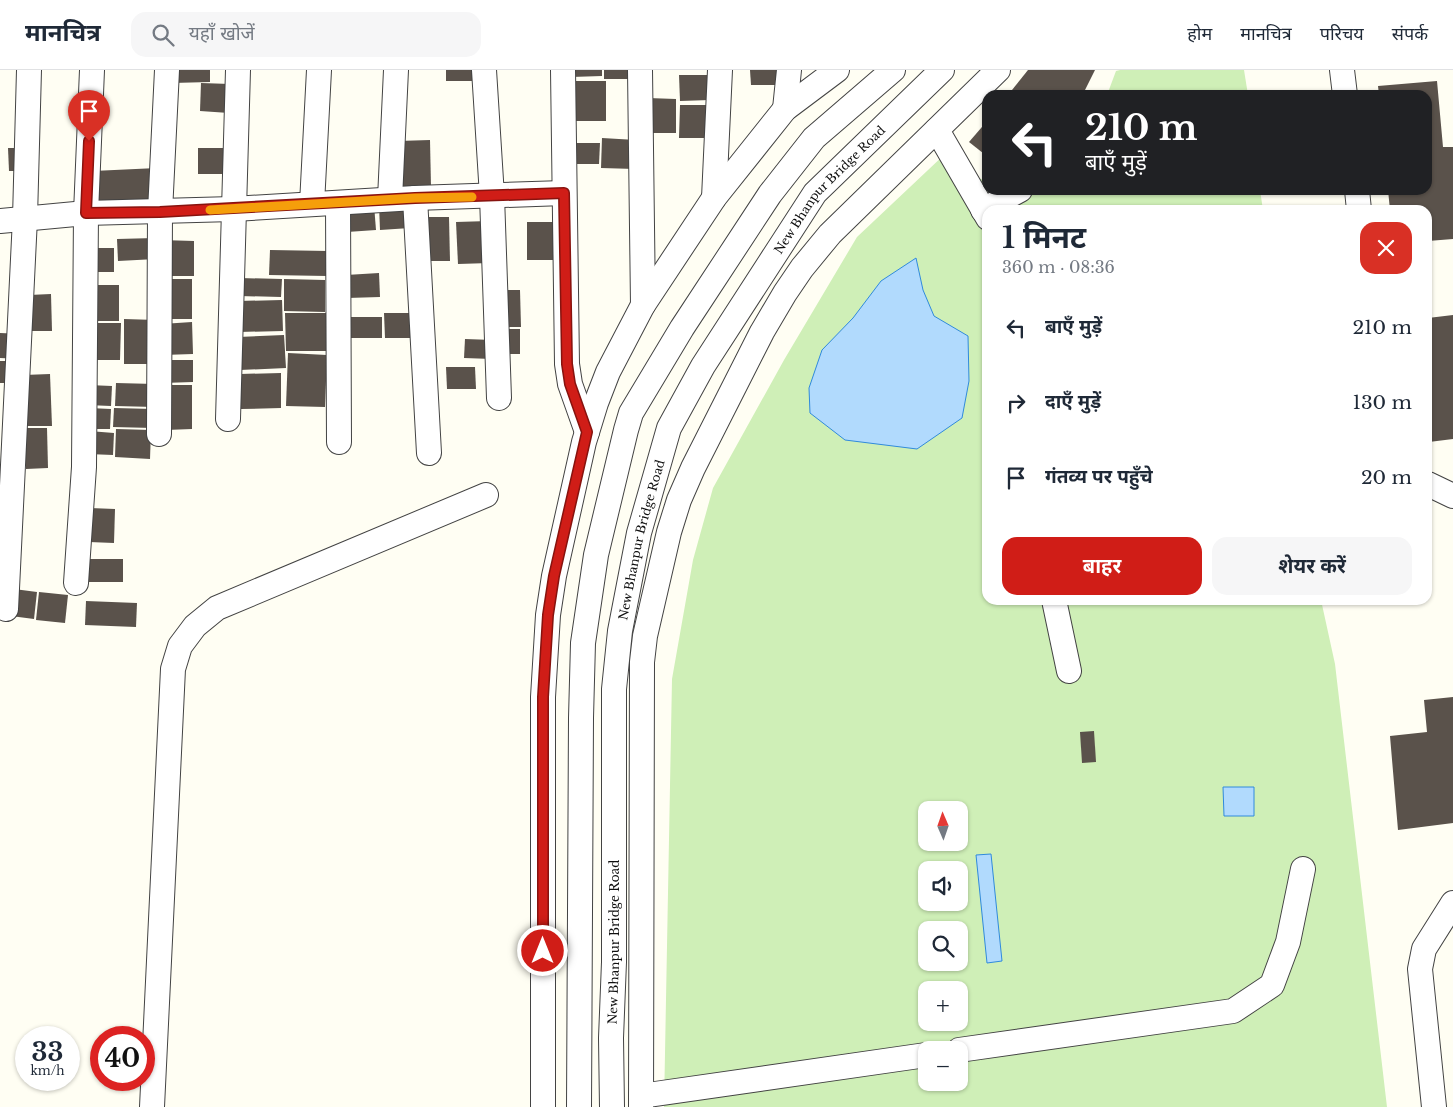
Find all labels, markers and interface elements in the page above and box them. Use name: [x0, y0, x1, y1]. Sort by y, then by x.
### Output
search box: [131, 12, 481, 57]
text: मानचित्र: [25, 18, 101, 47]
icon: search: [149, 21, 177, 49]
text: यहाँ खोजें: [189, 22, 255, 45]
text: होम: [1187, 23, 1212, 45]
text: मानचित्र: [1240, 23, 1292, 45]
text: परिचय: [1320, 23, 1364, 45]
text: संपर्क: [1392, 23, 1428, 45]
pin: [68, 90, 110, 141]
icon: arrive: [75, 97, 103, 125]
text: 210 m: [1085, 106, 1198, 149]
icon: left: [1002, 110, 1067, 175]
street label: New Bhanpur Bridge Road: [770, 122, 888, 256]
text: बाएँ मुड़ें: [1085, 149, 1147, 176]
text: 1 मिनट: [1002, 219, 1086, 256]
button: close: [1360, 222, 1412, 274]
text: 360 m · 08:36: [1002, 257, 1115, 277]
icon: left: [1002, 314, 1030, 342]
text: बाएँ मुड़ें: [1045, 315, 1102, 338]
text: 210 m: [1352, 316, 1412, 339]
icon: right: [1002, 389, 1030, 417]
text: दाएँ मुड़ें: [1045, 390, 1101, 413]
text: 130 m: [1352, 391, 1412, 414]
street label: New Bhanpur Bridge Road: [615, 458, 667, 621]
icon: arrive: [1002, 464, 1030, 492]
text: गंतव्य पर पहुँचे: [1045, 465, 1153, 488]
text: 20 m: [1361, 466, 1412, 489]
button: बाहर: [1002, 537, 1202, 595]
button: शेयर करें: [1212, 537, 1412, 595]
north arrow: [918, 801, 968, 851]
map controls: [918, 801, 968, 1091]
street label: New Bhanpur Bridge Road: [604, 860, 622, 1025]
button: sound: [918, 861, 968, 911]
button: search: [918, 921, 968, 971]
position arrow: [516, 924, 568, 976]
button: +: [918, 981, 968, 1031]
speed limit sign: 40: [90, 1026, 155, 1091]
text: 33: [32, 1037, 63, 1068]
button: −: [918, 1041, 968, 1091]
text: km/h: [30, 1063, 65, 1078]

